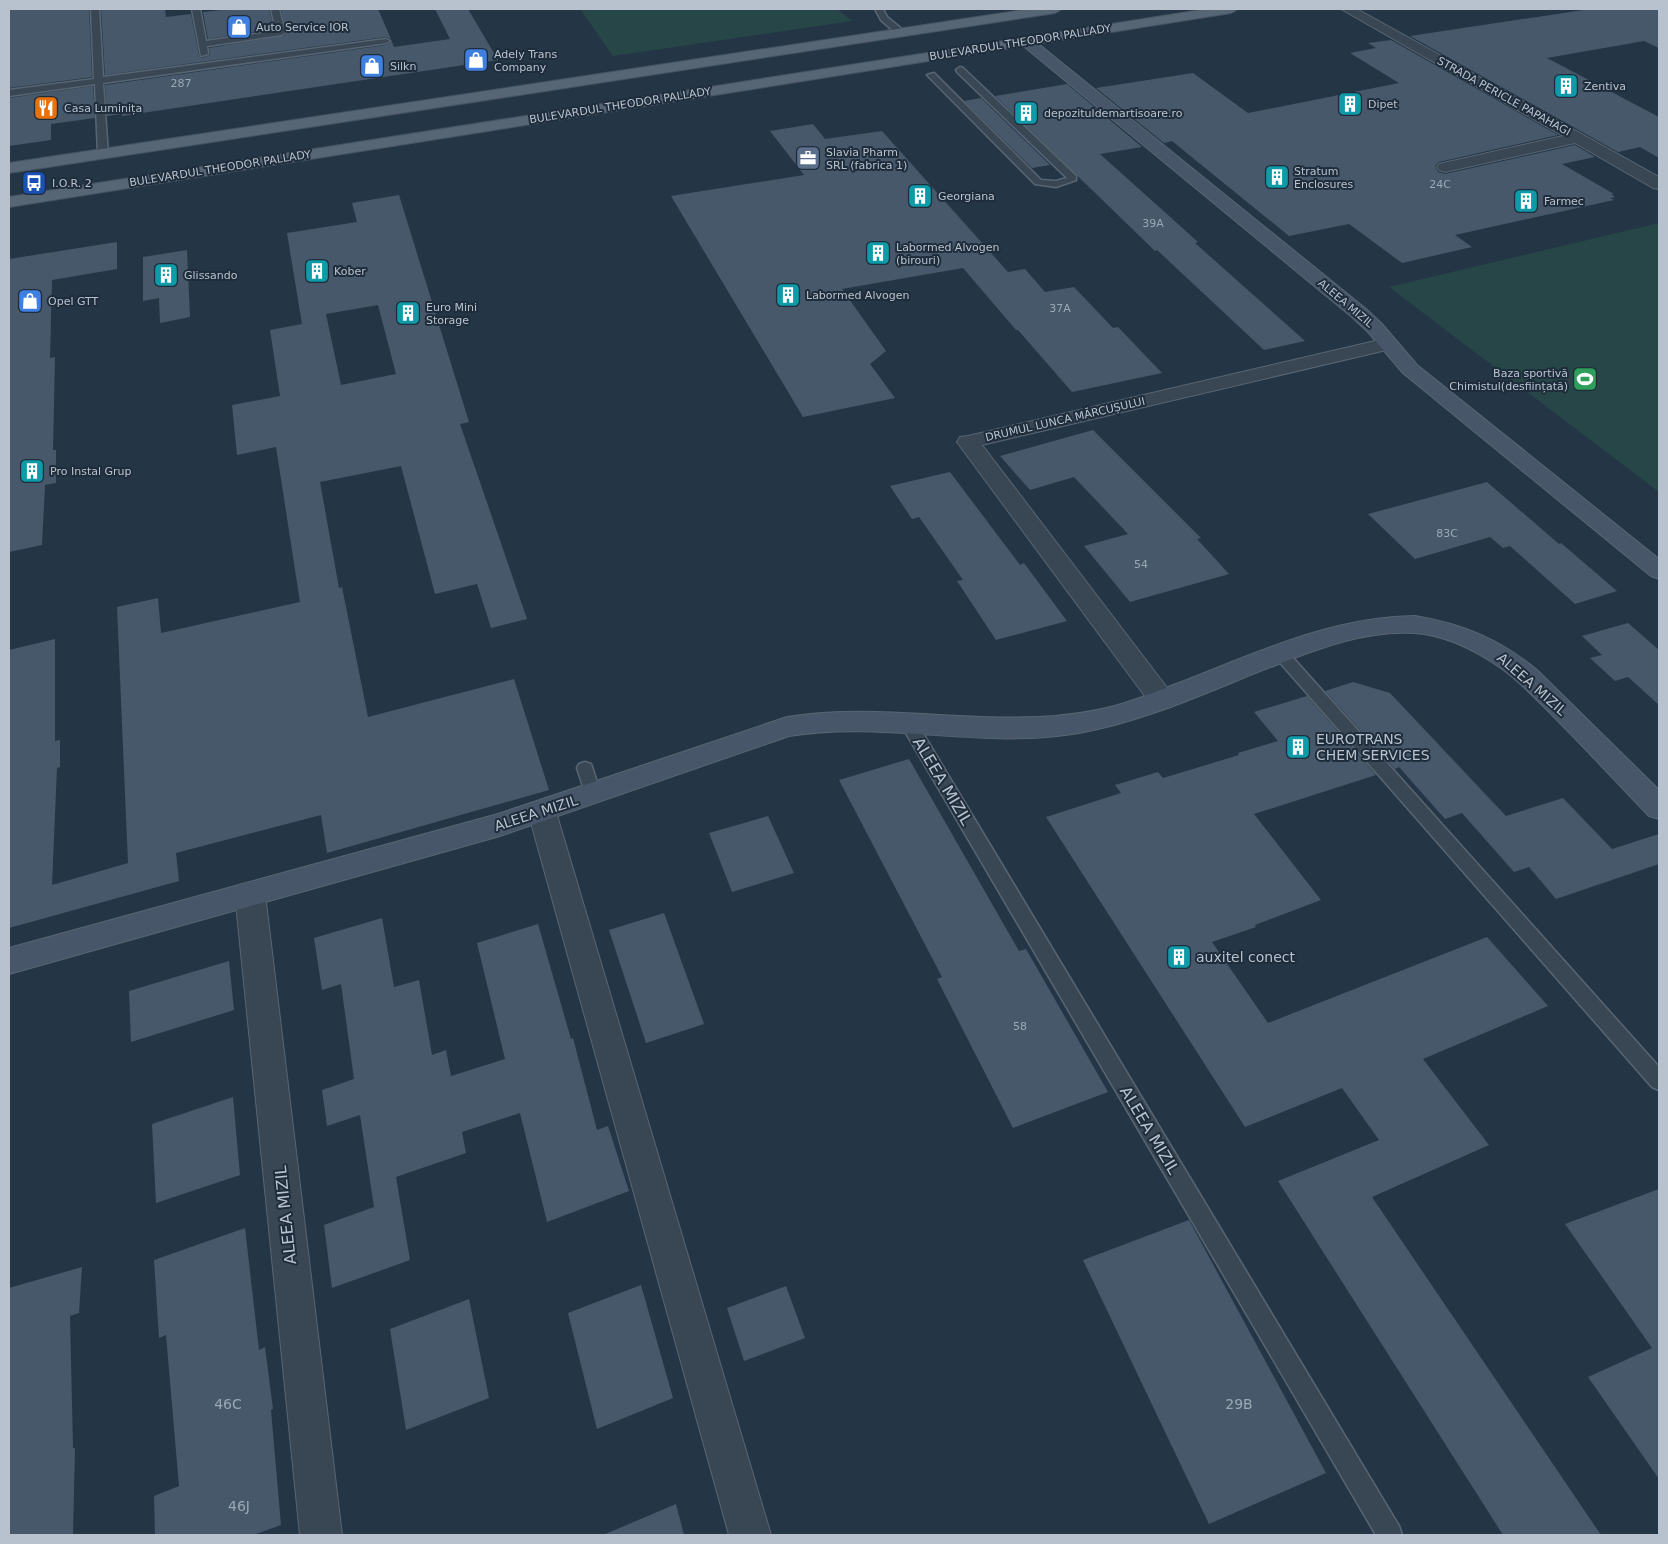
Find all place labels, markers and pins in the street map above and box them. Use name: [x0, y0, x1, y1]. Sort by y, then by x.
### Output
shop icon: Auto Service IOR: [226, 14, 252, 40]
place label: Auto Service IOR: [256, 21, 349, 34]
shop icon: Adely Trans Company: [463, 47, 489, 73]
place label: Adely Trans Company: [494, 48, 557, 74]
shop icon: Silkn: [359, 53, 385, 79]
place label: Silkn: [390, 60, 416, 73]
building icon: Zentiva: [1553, 73, 1579, 99]
place label: Zentiva: [1584, 80, 1626, 93]
building icon: Dipet: [1337, 91, 1363, 117]
restaurant icon: Casa Luminița: [33, 95, 59, 121]
place label: Dipet: [1368, 98, 1398, 111]
building icon: depozituldemartisoare.ro: [1013, 100, 1039, 126]
place label: Casa Luminița: [64, 102, 142, 115]
place label: depozituldemartisoare.ro: [1044, 107, 1183, 120]
office icon: Slavia Pharm SRL (fabrica 1): [795, 145, 821, 171]
place label: Slavia Pharm SRL (fabrica 1): [826, 146, 907, 172]
building icon: Stratum Enclosures: [1264, 164, 1290, 190]
place label: Stratum Enclosures: [1294, 165, 1354, 191]
bus stop icon: I.O.R. 2: [21, 170, 47, 196]
place label: I.O.R. 2: [52, 177, 92, 190]
building icon: Georgiana: [907, 183, 933, 209]
building icon: Farmec: [1513, 188, 1539, 214]
place label: Georgiana: [938, 190, 995, 203]
place label: Farmec: [1544, 195, 1584, 208]
building icon: Labormed Alvogen (birouri): [865, 240, 891, 266]
place label: Labormed Alvogen (birouri): [896, 241, 999, 267]
building icon: Kober: [304, 258, 330, 284]
building icon: Glissando: [153, 262, 179, 288]
place label: Kober: [334, 265, 366, 278]
place label: Glissando: [184, 269, 238, 282]
building icon: Labormed Alvogen: [775, 282, 801, 308]
shop icon: Opel GTT: [17, 288, 43, 314]
place label: Labormed Alvogen: [806, 289, 909, 302]
place label: Opel GTT: [48, 295, 99, 308]
building icon: Euro Mini Storage: [395, 300, 421, 326]
place label: Euro Mini Storage: [426, 301, 477, 327]
sports icon: Baza sportivă Chimistul(desființată): [1572, 366, 1598, 392]
place label: Baza sportivă Chimistul(desființată): [1449, 367, 1568, 393]
building icon: Pro Instal Grup: [19, 458, 45, 484]
place label: Pro Instal Grup: [50, 465, 132, 478]
place label: EUROTRANS CHEM SERVICES: [1316, 731, 1430, 763]
building icon: EUROTRANS CHEM SERVICES: [1285, 734, 1311, 760]
building icon: auxitel conect: [1166, 944, 1192, 970]
place label: auxitel conect: [1196, 949, 1296, 965]

